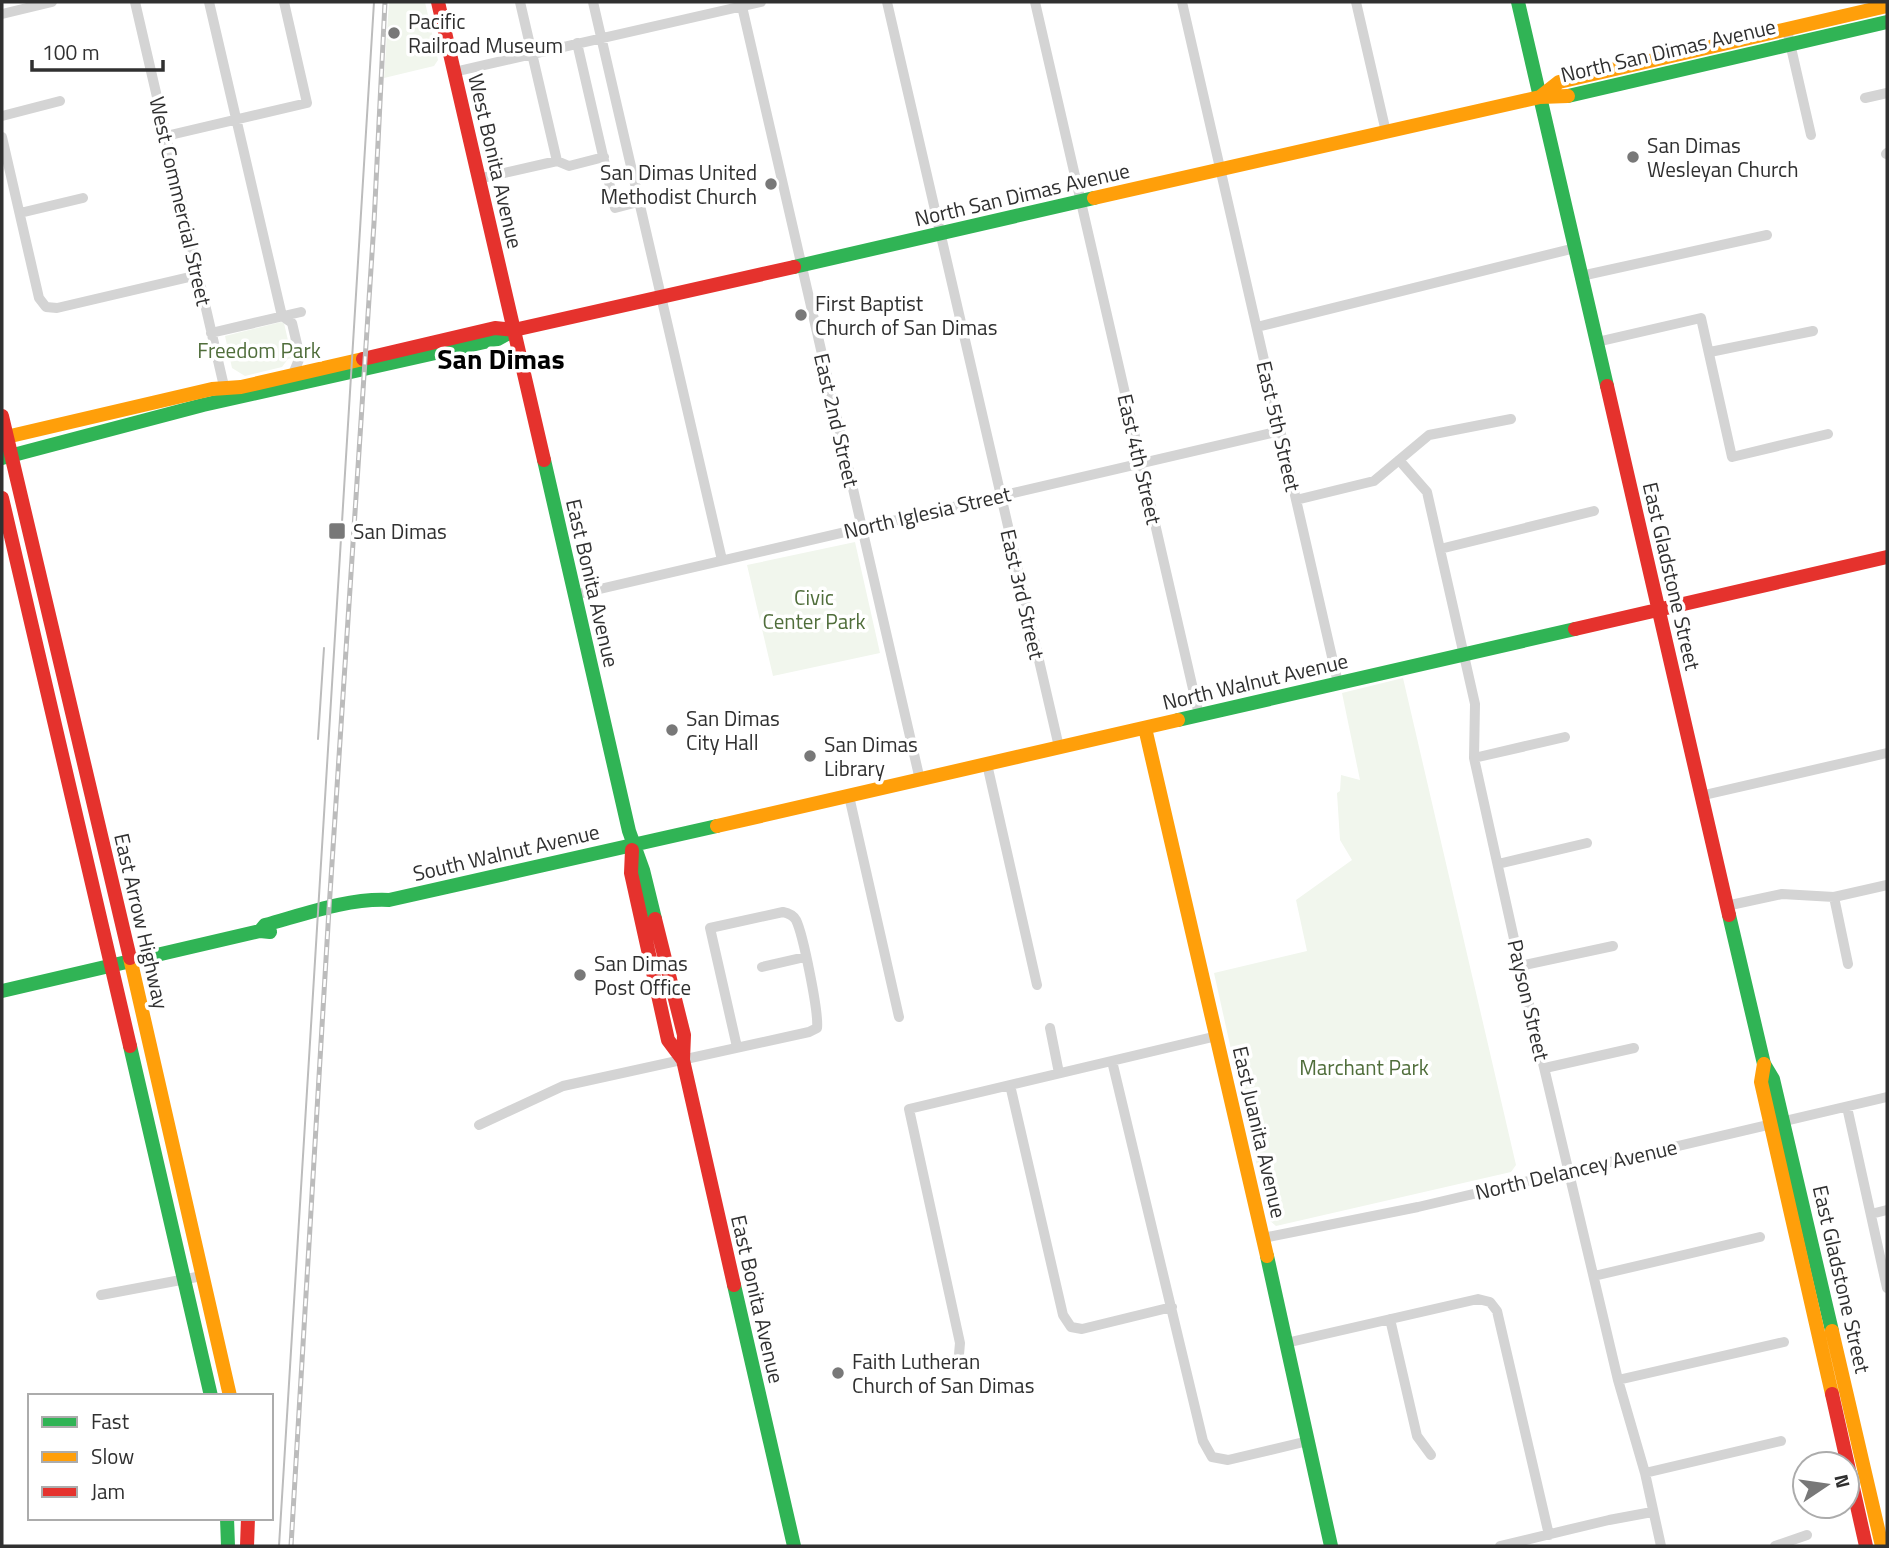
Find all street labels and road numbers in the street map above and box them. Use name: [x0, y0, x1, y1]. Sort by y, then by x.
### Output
street label: North San Dimas Avenue: [1557, 10, 1779, 90]
street label: West Bonita Avenue: [460, 70, 532, 252]
street label: West Commercial Street: [141, 93, 221, 309]
street label: North San Dimas Avenue: [911, 154, 1133, 234]
street label: East 2nd Street: [806, 350, 868, 491]
street label: East 5th Street: [1248, 358, 1310, 495]
street label: East 4th Street: [1109, 391, 1171, 528]
street label: North Iglesia Street: [840, 477, 1014, 547]
street label: East Gladstone Street: [1635, 479, 1709, 674]
street label: East Bonita Avenue: [558, 496, 628, 670]
street label: East 3rd Street: [993, 526, 1054, 663]
street label: North Walnut Avenue: [1159, 644, 1351, 718]
street label: South Walnut Avenue: [410, 815, 602, 889]
street label: East Arrow Highway: [106, 830, 178, 1012]
street label: Payson Street: [1500, 936, 1559, 1064]
street label: East Juanita Avenue: [1225, 1043, 1295, 1221]
street label: North Delancey Avenue: [1472, 1130, 1680, 1208]
street label: East Gladstone Street: [1805, 1182, 1879, 1377]
street label: East Bonita Avenue: [723, 1212, 793, 1386]

